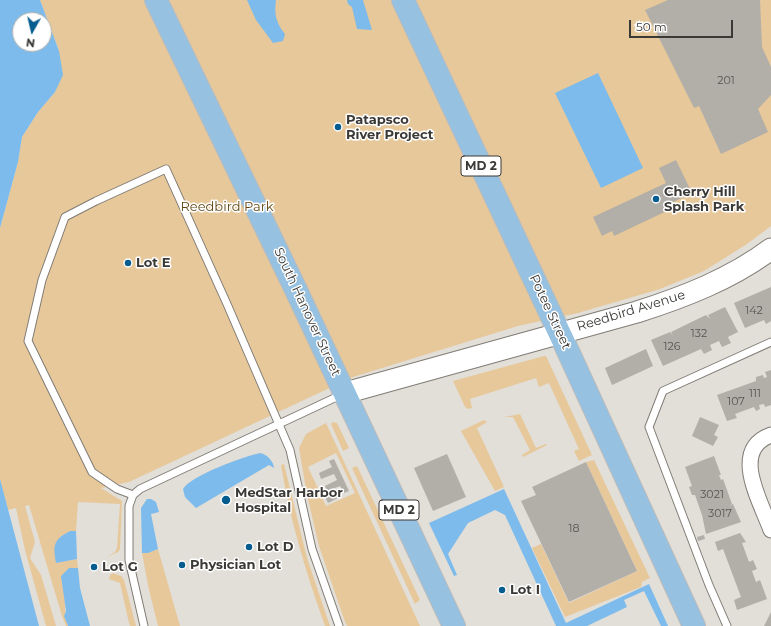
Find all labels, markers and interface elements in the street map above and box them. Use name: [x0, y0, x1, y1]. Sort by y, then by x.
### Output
north arrow: [12, 12, 52, 52]
scale bar: [631, 12, 735, 38]
text: 50 m: [636, 19, 667, 34]
text: N: [25, 35, 36, 50]
house number: 201: [717, 74, 735, 88]
place label: Patapsco River Project: [346, 112, 433, 143]
marker: Patapsco River Project: [333, 122, 343, 132]
road number: MD 2: [461, 156, 501, 176]
place label: Cherry Hill Splash Park: [664, 184, 744, 215]
marker: Cherry Hill Splash Park: [651, 194, 661, 204]
park label: Reedbird Park: [180, 199, 274, 215]
street label: South Hanover Street: [270, 245, 344, 379]
place label: Lot E: [136, 255, 170, 271]
marker: Lot E: [123, 258, 133, 268]
street label: Potee Street: [526, 272, 574, 352]
street label: Reedbird Avenue: [575, 287, 687, 335]
house number: 142: [745, 304, 763, 318]
house number: 132: [691, 327, 707, 341]
house number: 126: [664, 340, 680, 354]
house number: 111: [749, 387, 761, 401]
house number: 107: [727, 395, 745, 409]
place label: MedStar Harbor Hospital: [235, 485, 343, 516]
house number: 3021: [700, 488, 724, 502]
marker: MedStar Harbor Hospital: [220, 494, 232, 506]
road number: MD 2: [379, 500, 419, 520]
house number: 3017: [708, 507, 732, 521]
house number: 18: [569, 522, 579, 536]
place label: Lot D: [257, 539, 293, 555]
marker: Lot D: [244, 542, 254, 552]
place label: Physician Lot: [190, 557, 281, 573]
place label: Lot G: [102, 559, 138, 575]
marker: Physician Lot: [177, 560, 187, 570]
marker: Lot G: [89, 562, 99, 572]
place label: Lot I: [510, 582, 540, 598]
marker: Lot I: [497, 585, 507, 595]

